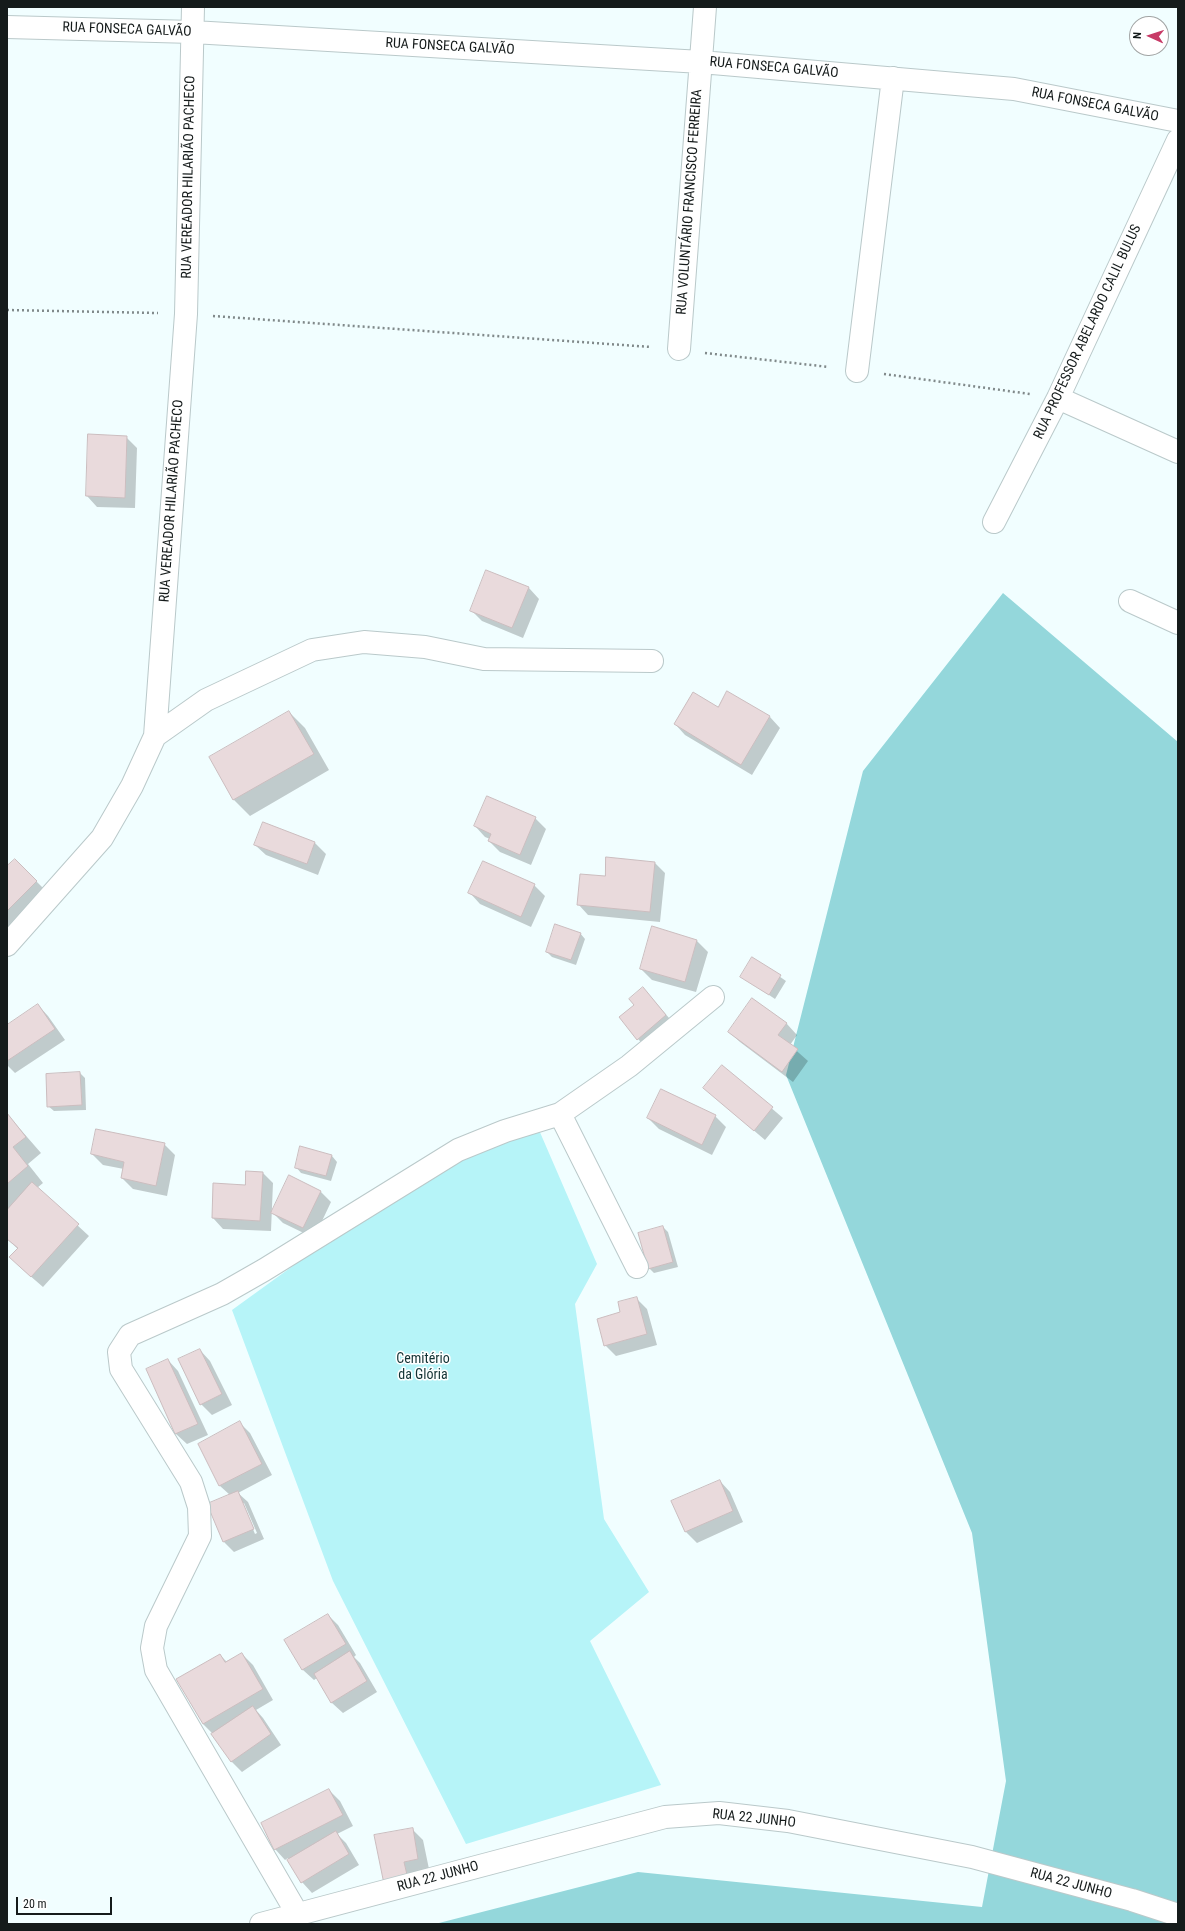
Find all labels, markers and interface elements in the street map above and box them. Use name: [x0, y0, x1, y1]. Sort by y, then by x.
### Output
north arrow: [1129, 16, 1169, 56]
street label: RUA FONSECA GALVÃO: [62, 19, 192, 41]
text: N: [1131, 32, 1144, 39]
street label: RUA FONSECA GALVÃO: [385, 35, 515, 59]
street label: RUA FONSECA GALVÃO: [709, 54, 839, 82]
street label: RUA VEREADOR HILARIÃO PACHECO: [179, 75, 199, 279]
street label: RUA FONSECA GALVÃO: [1030, 84, 1160, 126]
street label: RUA VOLUNTÁRIO FRANCISCO FERREIRA: [674, 89, 706, 315]
street label: RUA PROFESSOR ABELARDO CALIL BULUS: [1031, 222, 1145, 442]
street label: RUA VEREADOR HILARIÃO PACHECO: [157, 399, 187, 603]
park label: Cemitério da Glória: [396, 1351, 450, 1384]
street label: RUA 22 JUNHO: [711, 1806, 797, 1832]
street label: RUA 22 JUNHO: [395, 1858, 481, 1896]
street label: RUA 22 JUNHO: [1028, 1865, 1114, 1903]
scale bar: [18, 1889, 114, 1915]
text: 20 m: [23, 1897, 47, 1911]

